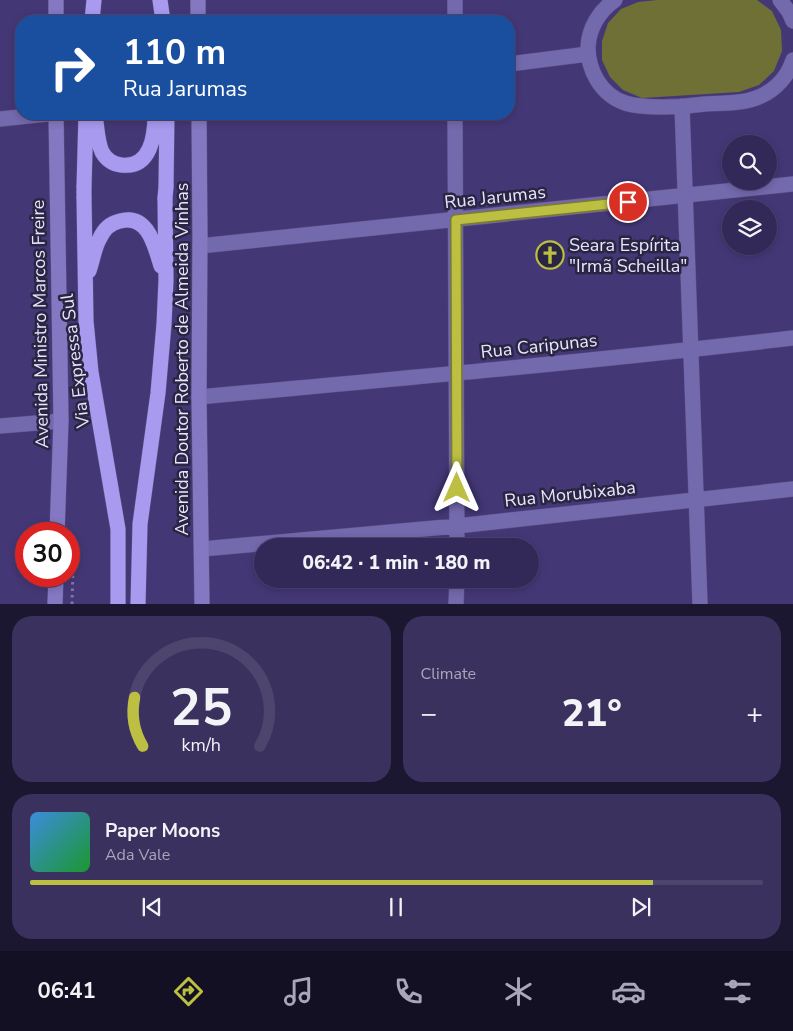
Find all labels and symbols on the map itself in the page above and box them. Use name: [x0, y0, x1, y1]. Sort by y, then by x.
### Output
street label: Rua Jarumas: [443, 180, 547, 214]
pin: [607, 181, 649, 223]
street label: Avenida Doutor Roberto de Almeida Vinhas: [170, 182, 194, 536]
street label: Avenida Ministro Marcos Freire: [26, 200, 54, 448]
place label: Seara Espírita "Irmã Scheilla": [569, 233, 687, 278]
church icon: Seara Espírita "Irmã Scheilla": [535, 240, 565, 270]
street label: Via Expressa Sul: [55, 292, 95, 430]
street label: Rua Caripunas: [479, 328, 599, 364]
position arrow: [430, 461, 482, 513]
street label: Rua Morubixaba: [503, 475, 637, 513]
speed limit sign: 30: [15, 522, 80, 587]

